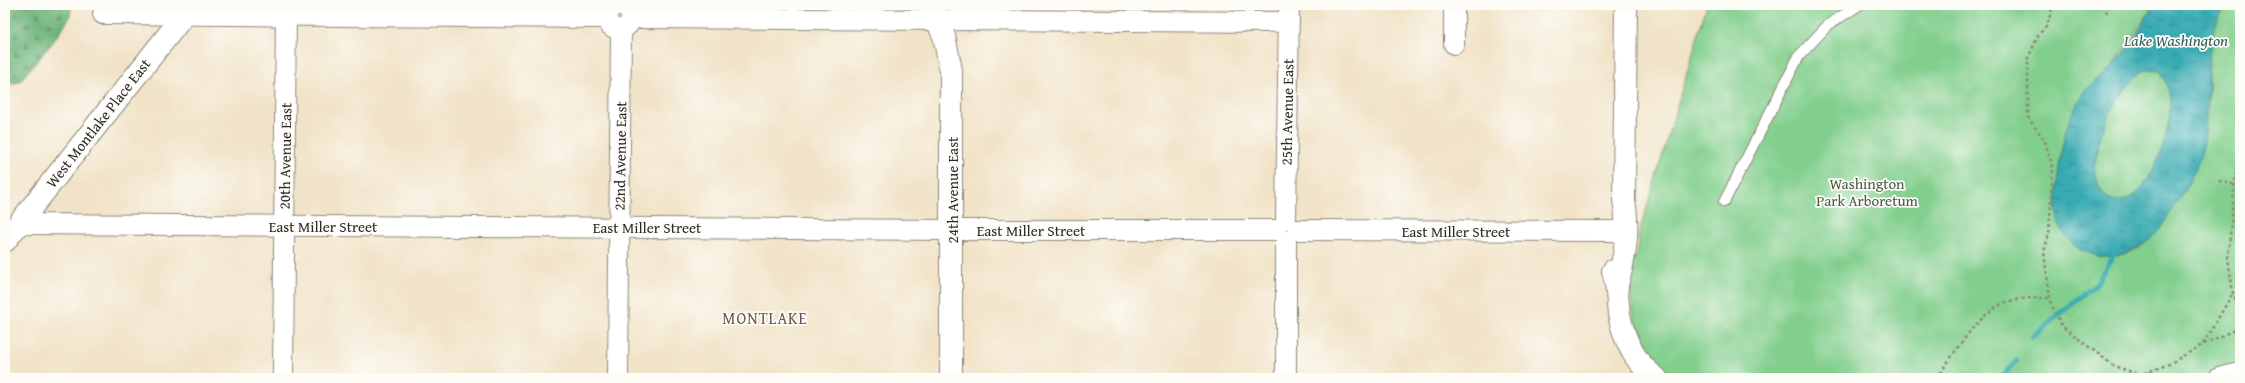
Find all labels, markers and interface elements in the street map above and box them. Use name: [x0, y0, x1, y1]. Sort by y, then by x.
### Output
water label: Lake Washington: [2123, 28, 2228, 52]
street label: West Montlake Place East: [41, 53, 156, 192]
street label: 25th Avenue East: [1276, 58, 1298, 166]
street label: 22nd Avenue East: [609, 100, 631, 211]
street label: 20th Avenue East: [274, 102, 296, 210]
street label: 24th Avenue East: [942, 136, 963, 243]
park label: Washington Park Arboretum: [1816, 173, 1919, 211]
street label: East Miller Street: [269, 216, 378, 237]
street label: East Miller Street: [593, 217, 702, 238]
street label: East Miller Street: [977, 220, 1086, 241]
street label: East Miller Street: [1402, 221, 1511, 242]
district label: MONTLAKE: [722, 306, 808, 330]

